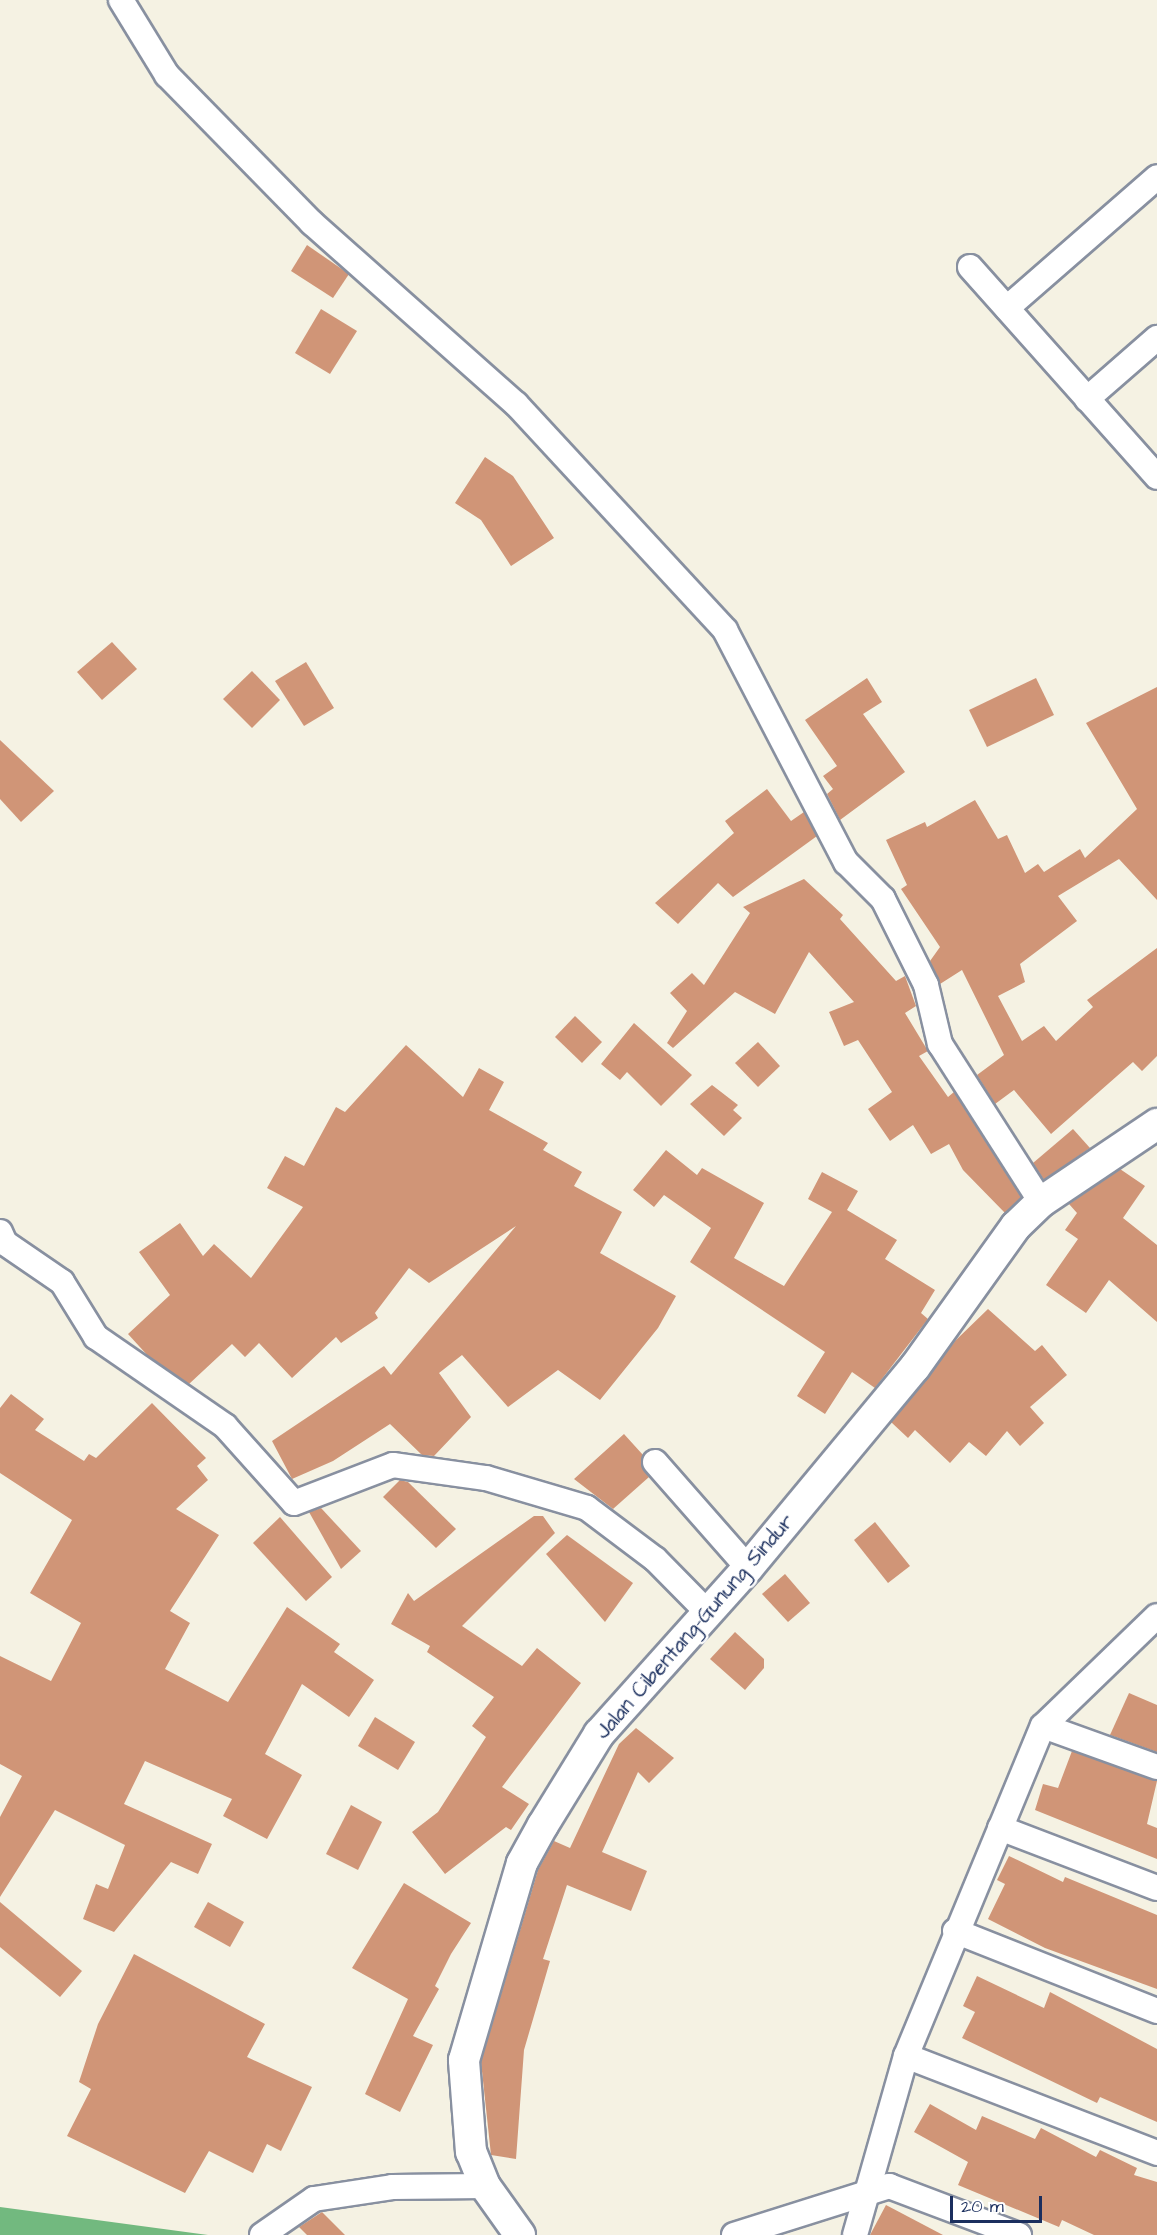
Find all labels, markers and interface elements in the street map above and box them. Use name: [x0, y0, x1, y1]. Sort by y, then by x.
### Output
street label: Jalan Cibentang–Gunung Sindur: [590, 1509, 800, 1745]
scale bar: [953, 2184, 1044, 2222]
text: 20 m: [961, 2194, 1004, 2219]

